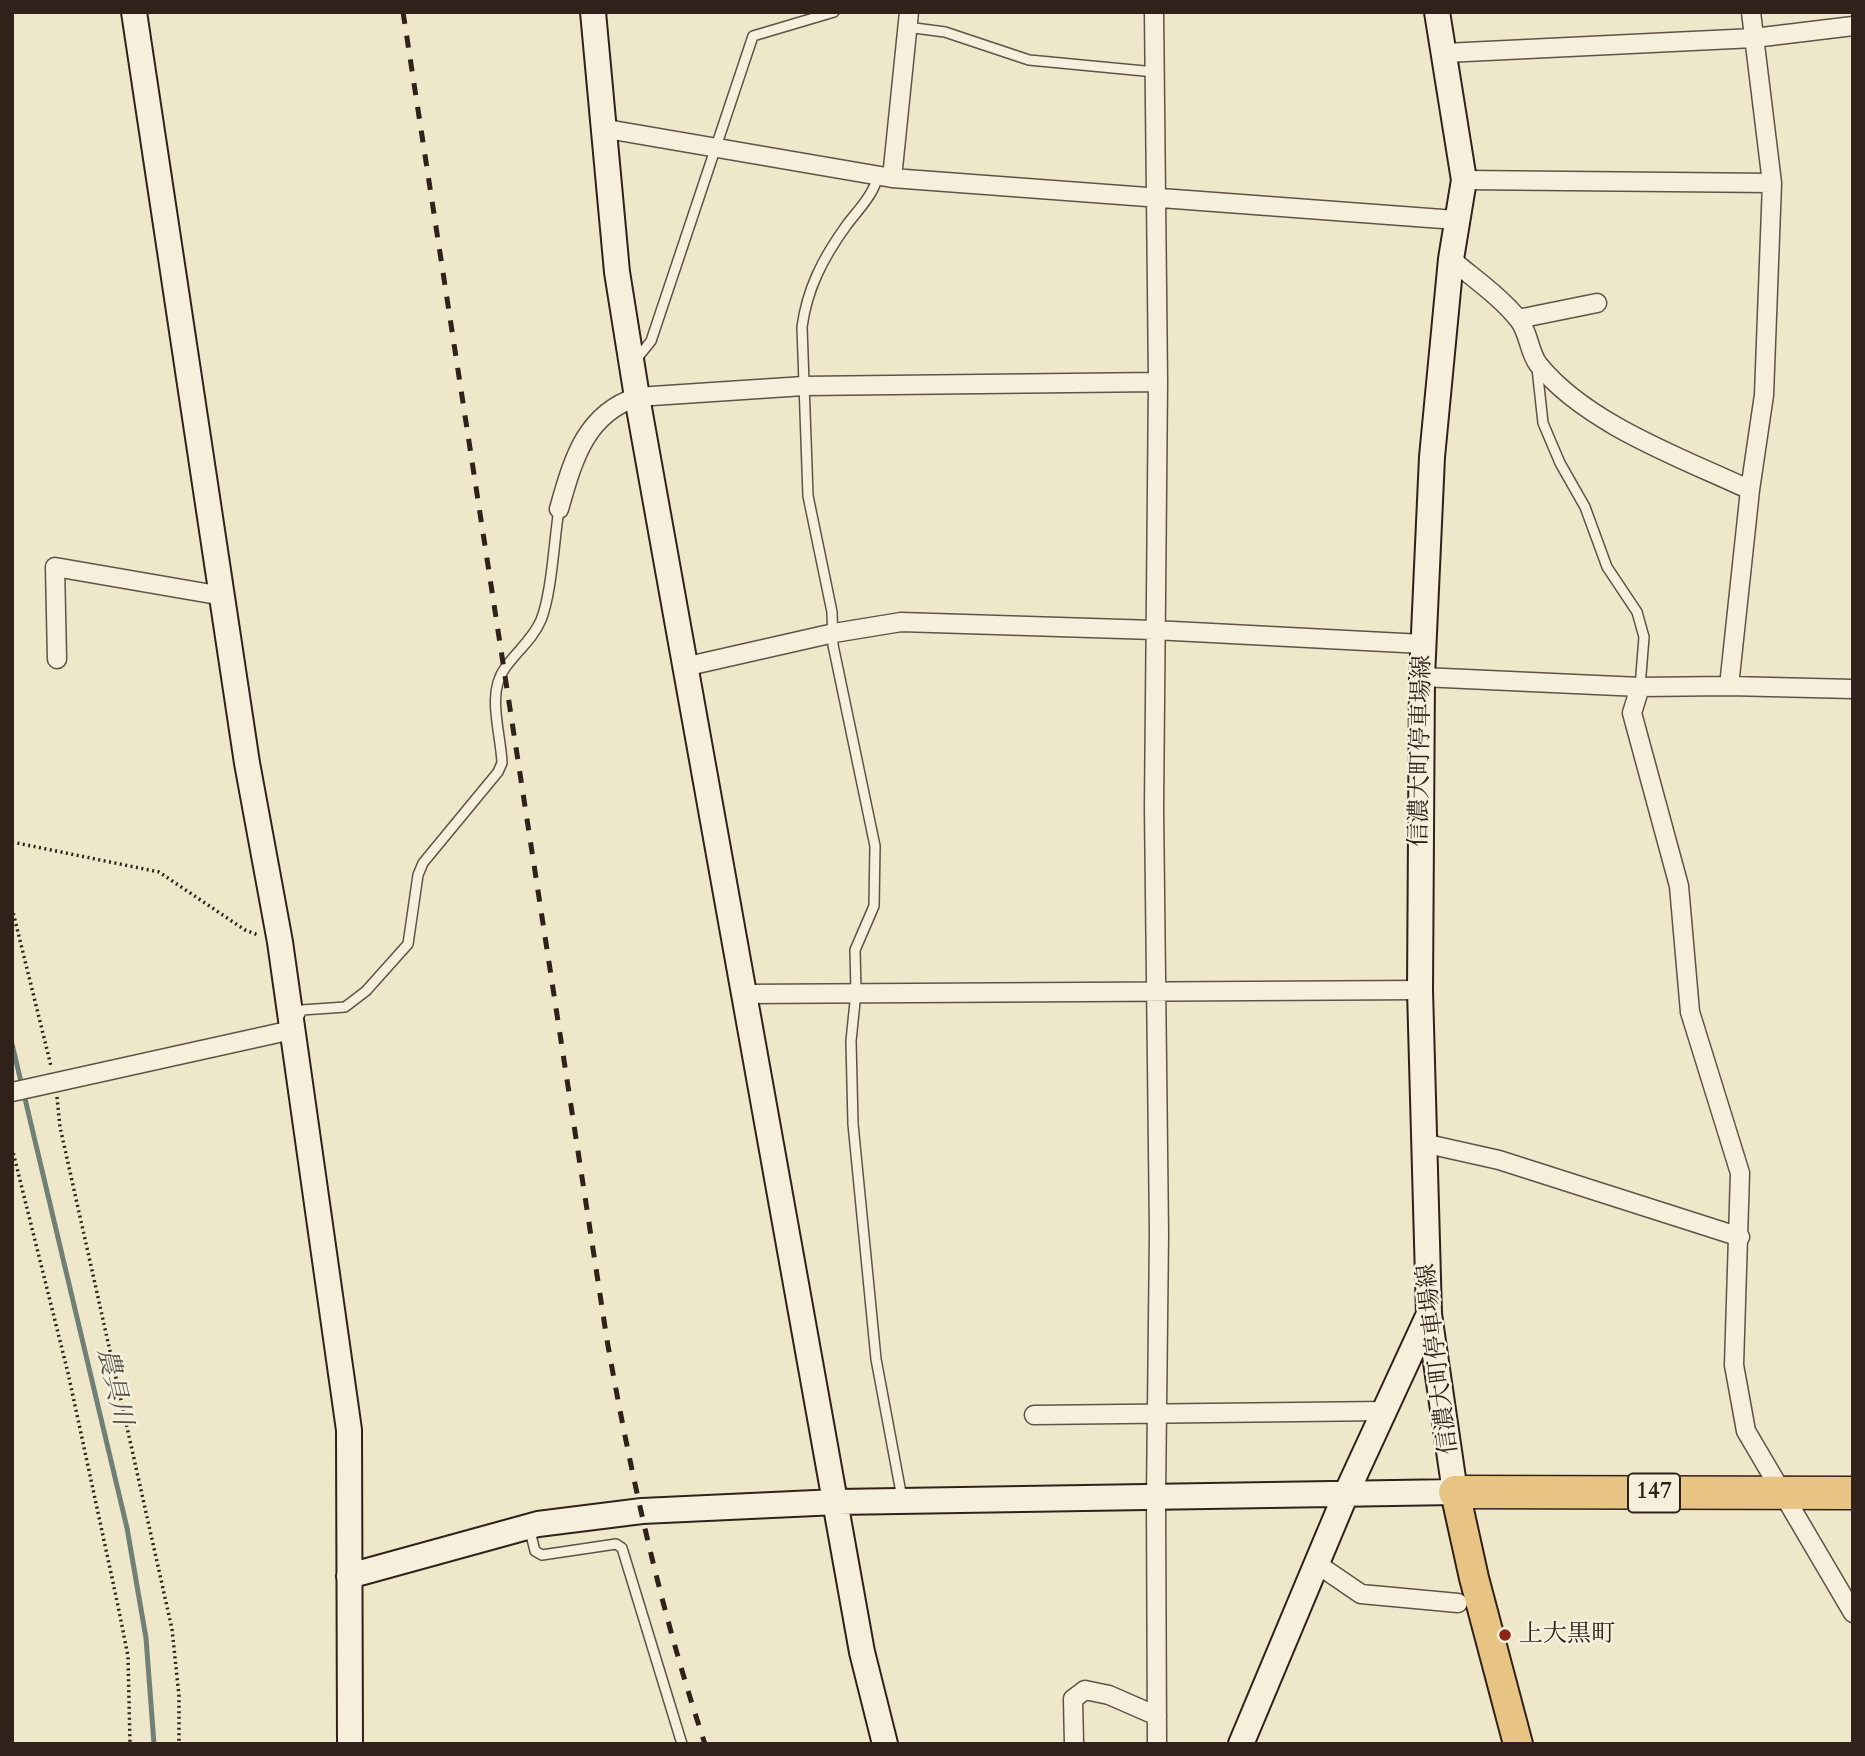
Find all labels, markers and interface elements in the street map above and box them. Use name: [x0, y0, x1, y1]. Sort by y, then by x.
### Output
street label: 信濃大町停車場線: [1406, 655, 1438, 847]
street label: 信濃大町停車場線: [1413, 1262, 1465, 1456]
water label: 農具川: [89, 1345, 137, 1429]
road number: 147: [1628, 1474, 1680, 1512]
place label: 上大黒町: [1519, 1621, 1615, 1649]
marker: 上大黒町: [1497, 1627, 1513, 1643]

